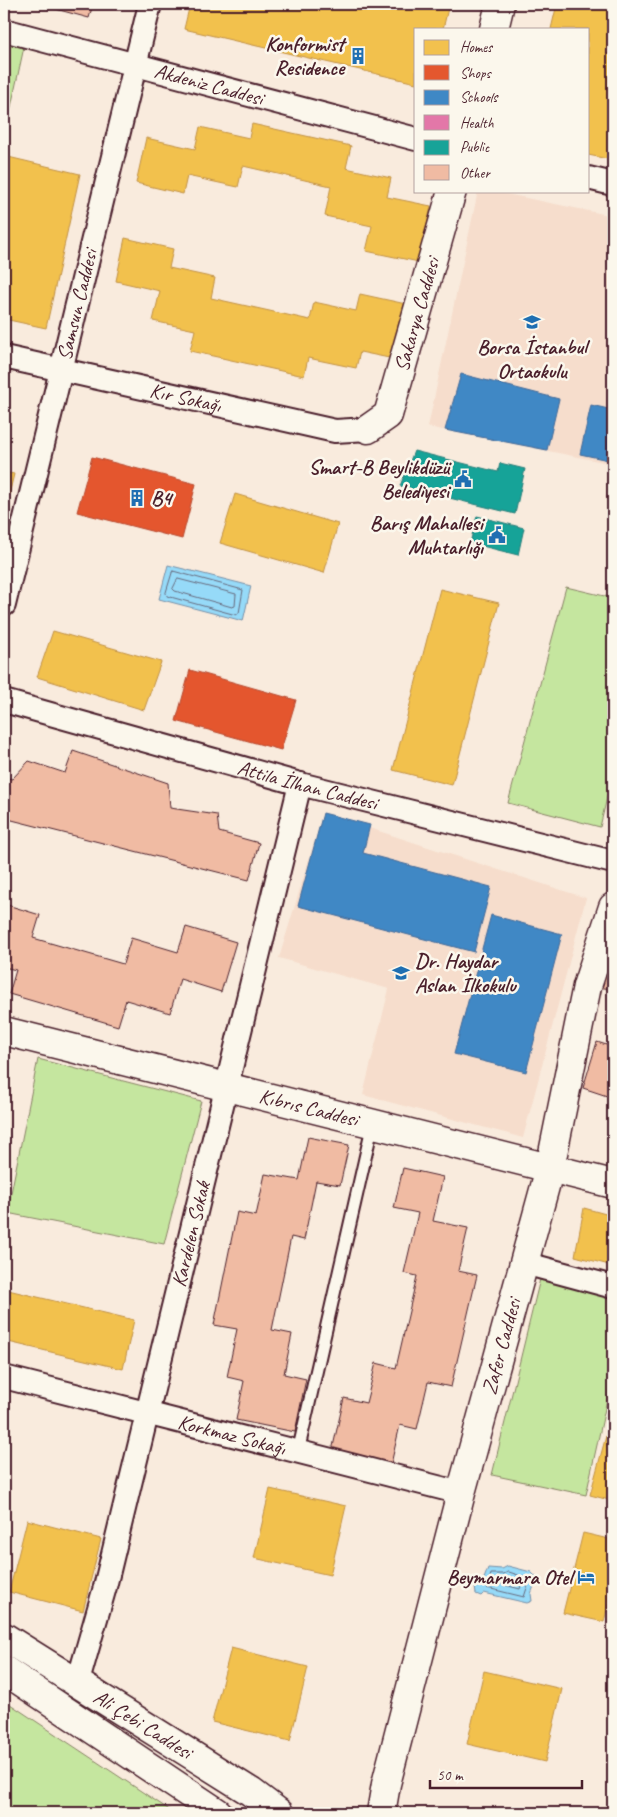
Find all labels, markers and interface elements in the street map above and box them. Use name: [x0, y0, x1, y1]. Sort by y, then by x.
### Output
legend: [414, 28, 590, 192]
place label: Konformist Residence: [265, 31, 347, 81]
text: Homes: [460, 38, 494, 57]
building icon: Konformist Residence: [348, 46, 368, 66]
street label: Akdeniz Caddesi: [152, 57, 269, 112]
text: Shops: [460, 64, 493, 83]
text: Schools: [460, 88, 499, 107]
text: Health: [460, 114, 494, 133]
text: Public: [460, 138, 490, 157]
text: Other: [460, 164, 491, 183]
street label: Samsun Caddesi: [51, 244, 104, 363]
street label: Sakarya Caddesi: [388, 252, 446, 374]
school or university icon: Borsa İstanbul Ortaokulu: [522, 312, 542, 332]
place label: Borsa İstanbul Ortaokulu: [477, 334, 591, 384]
street label: Kır Sokağı: [148, 377, 225, 418]
place label: Smart-B Beylikdüzü Belediyesi: [308, 454, 452, 504]
public building icon: Smart-B Beylikdüzü Belediyesi: [453, 469, 473, 489]
place label: B4: [151, 485, 174, 511]
building icon: B4: [127, 488, 147, 508]
place label: Barış Mahallesi Muhtarlığı: [370, 510, 486, 560]
public building icon: Barış Mahallesi Muhtarlığı: [487, 525, 507, 545]
street label: Attila İlhan Caddesi: [235, 754, 383, 817]
place label: Dr. Haydar Aslan İlkokulu: [415, 948, 518, 998]
school or university icon: Dr. Haydar Aslan İlkokulu: [391, 963, 411, 983]
street label: Kıbrıs Caddesi: [256, 1083, 364, 1133]
street label: Kardelen Sokak: [165, 1178, 216, 1290]
street label: Zafer Caddesi: [476, 1292, 528, 1397]
street label: Korkmaz Sokağı: [175, 1409, 289, 1461]
place label: Beymarmara Otel: [447, 1564, 576, 1590]
hotel icon: Beymarmara Otel: [576, 1567, 596, 1587]
street label: Ali Çebi Caddesi: [89, 1684, 200, 1766]
scale bar: [430, 1757, 582, 1789]
text: 50 m: [437, 1766, 464, 1785]

